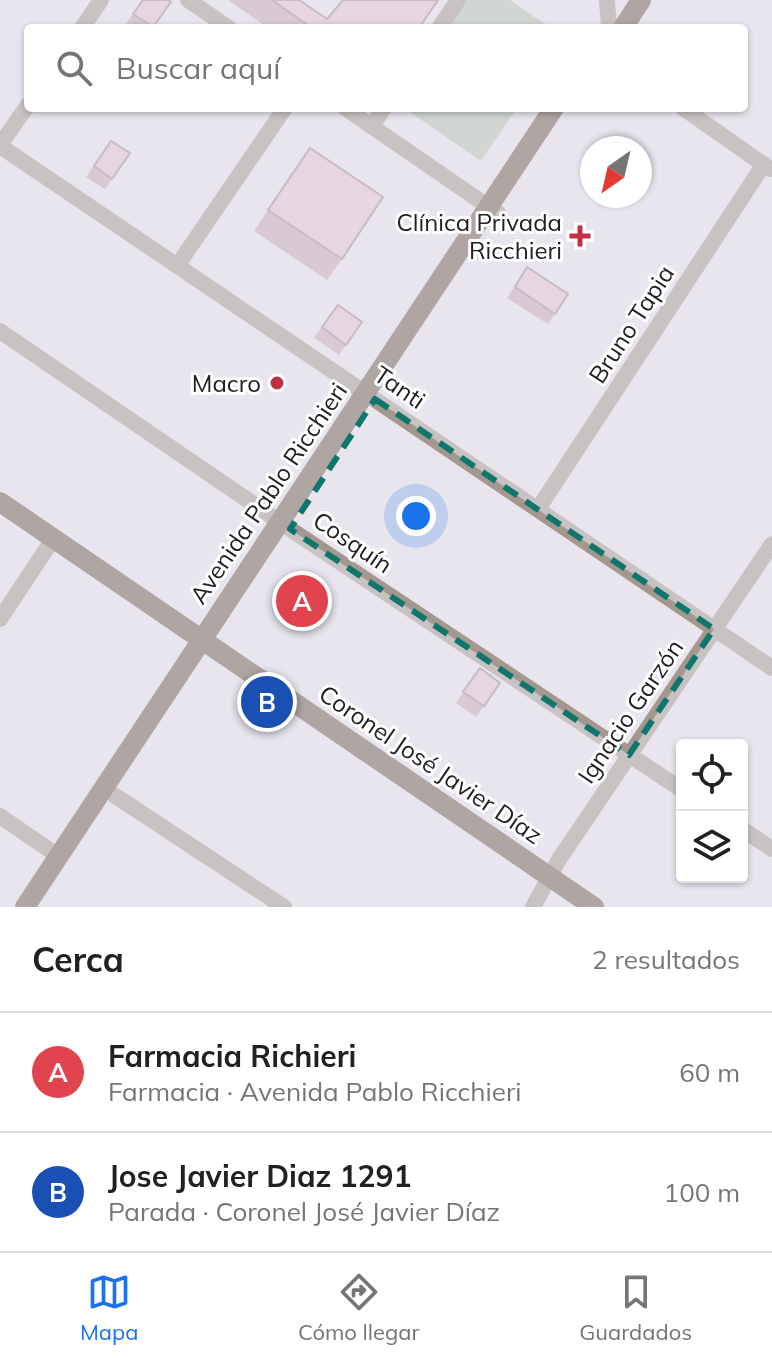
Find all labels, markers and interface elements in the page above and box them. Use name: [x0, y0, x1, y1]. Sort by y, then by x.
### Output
search box: [24, 24, 748, 112]
icon: search: [52, 46, 96, 90]
text: Buscar aquí: [116, 49, 281, 87]
north arrow: [580, 136, 652, 208]
place label: Clínica Privada Ricchieri: [396, 207, 562, 265]
marker: Clínica Privada Ricchieri: [569, 225, 591, 247]
street label: Bruno Tapia: [582, 259, 680, 389]
street label: Tanti: [369, 359, 431, 415]
place label: Macro: [192, 368, 261, 398]
marker: Macro: [268, 374, 286, 392]
street label: Avenida Pablo Ricchieri: [183, 377, 353, 609]
your location: [396, 496, 436, 536]
street label: Cosquín: [308, 505, 398, 579]
pin: A: [276, 571, 328, 631]
street label: Ignacio Garzón: [571, 633, 689, 789]
pin: B: [241, 672, 293, 732]
street label: Coronel José Javier Díaz: [314, 678, 548, 850]
map controls: [676, 739, 748, 883]
button: locate: [676, 739, 748, 811]
button: layers: [676, 811, 748, 883]
text: Cerca: [32, 938, 124, 981]
text: 2 resultados: [592, 943, 740, 976]
text: Farmacia Richieri: [108, 1037, 356, 1075]
text: A: [48, 1056, 68, 1089]
text: 60 m: [679, 1056, 740, 1089]
text: Farmacia · Avenida Pablo Ricchieri: [108, 1075, 522, 1108]
text: Jose Javier Diaz 1291: [108, 1157, 412, 1195]
text: B: [49, 1176, 67, 1209]
text: 100 m: [664, 1176, 740, 1209]
text: Parada · Coronel José Javier Díaz: [108, 1195, 500, 1228]
tab: Mapa: [80, 1270, 138, 1346]
tab: Cómo llegar: [298, 1270, 419, 1346]
tab: Guardados: [579, 1270, 692, 1346]

